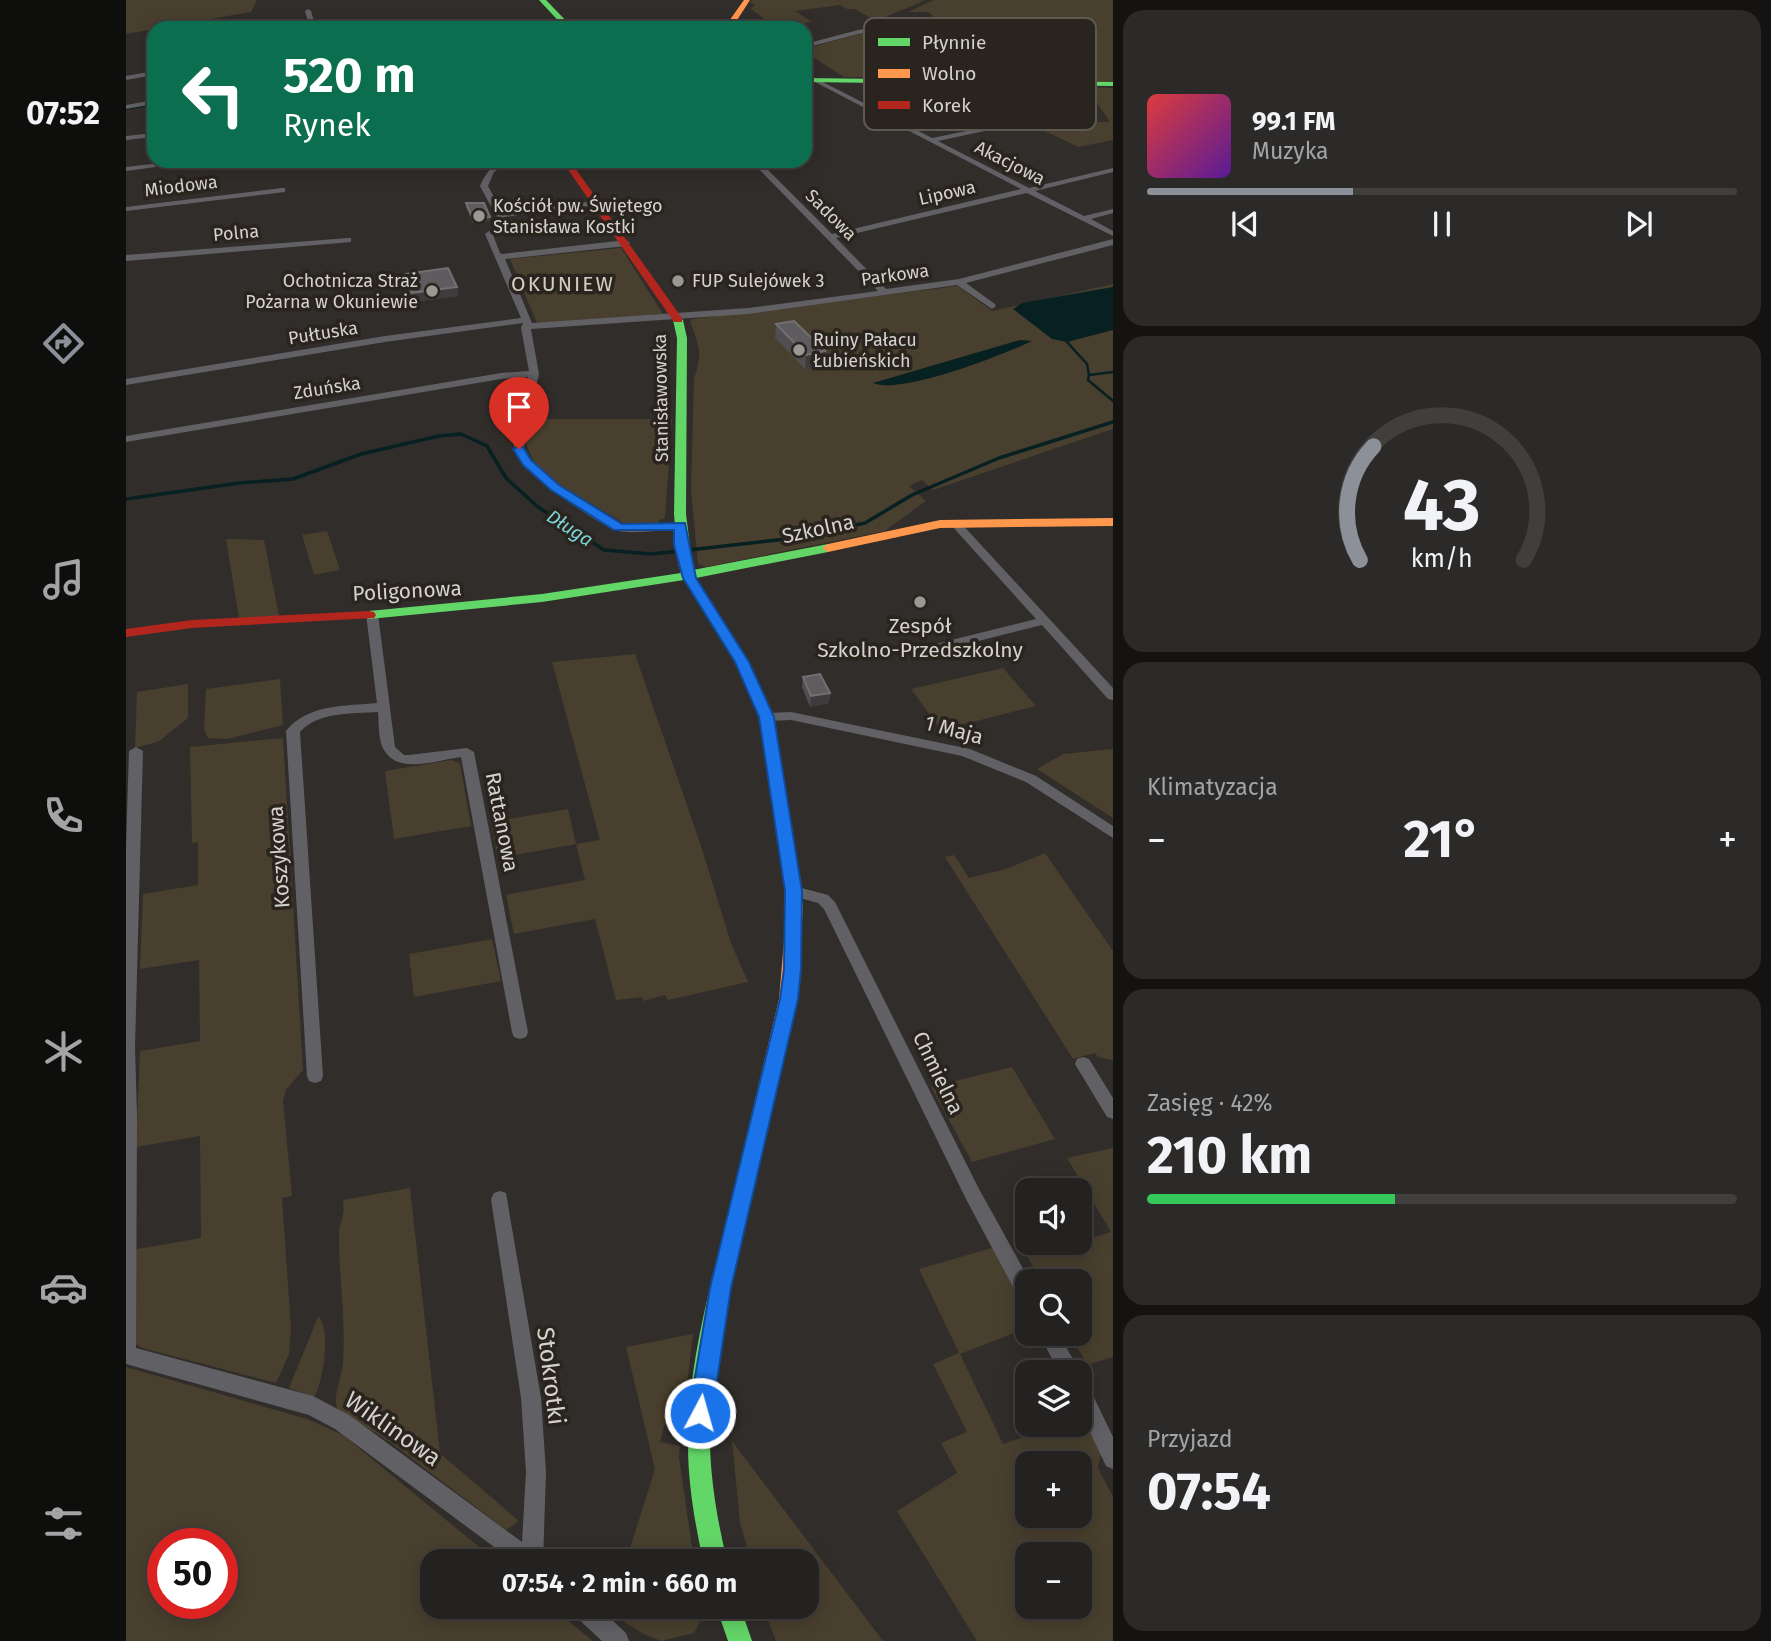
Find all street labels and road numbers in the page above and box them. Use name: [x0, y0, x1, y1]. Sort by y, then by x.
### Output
street label: Akacjowa: [971, 136, 1049, 190]
street label: Miodowa: [143, 171, 219, 201]
street label: Lipowa: [916, 176, 978, 210]
street label: Sadowa: [801, 185, 861, 245]
street label: Polna: [212, 220, 260, 246]
street label: Parkowa: [860, 259, 930, 291]
street label: Pułtuska: [287, 317, 359, 349]
street label: Stanisławowska: [649, 334, 673, 462]
street label: Zduńska: [292, 372, 362, 404]
street label: Szkolna: [780, 509, 856, 549]
street label: Poligonowa: [352, 575, 462, 607]
street label: 1 Maja: [922, 710, 986, 750]
street label: Rattanowa: [480, 770, 524, 874]
street label: Koszykowa: [262, 805, 296, 909]
street label: Chmielna: [907, 1027, 969, 1119]
street label: Stokrotki: [531, 1326, 571, 1426]
street label: Wiklinowa: [340, 1386, 446, 1472]

